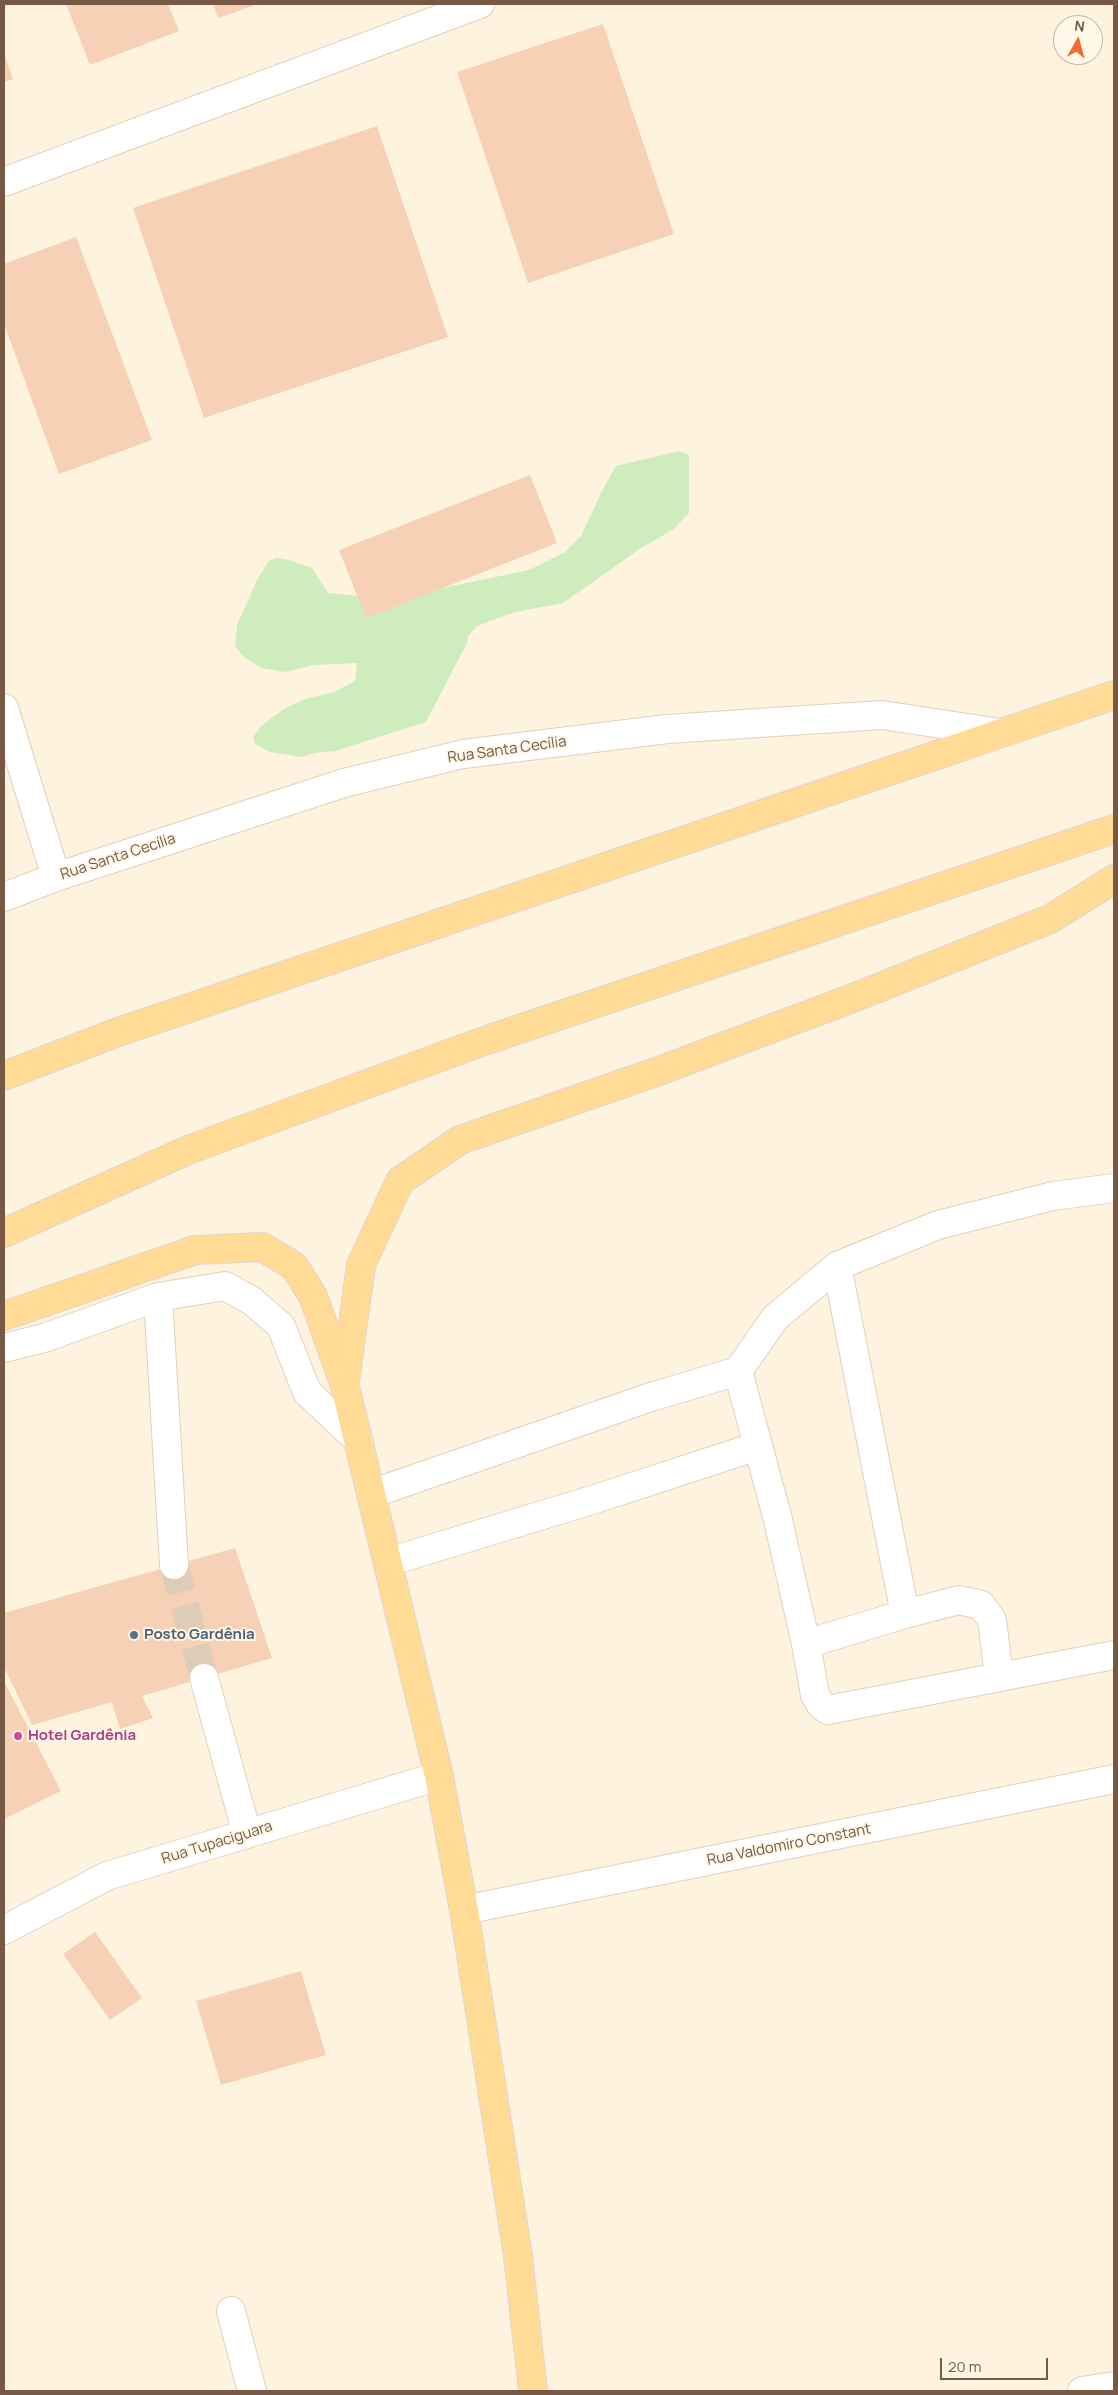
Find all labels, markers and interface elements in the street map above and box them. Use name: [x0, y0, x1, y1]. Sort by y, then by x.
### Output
north arrow: [1053, 15, 1103, 65]
text: N: [1074, 16, 1086, 36]
street label: Rua Santa Cecília: [446, 733, 568, 767]
street label: Rua Santa Cecília: [58, 830, 178, 884]
place label: Posto Gardênia: [144, 1626, 255, 1644]
marker: Posto Gardênia: [128, 1629, 140, 1641]
place label: Hotel Gardênia: [28, 1727, 136, 1745]
marker: Hotel Gardênia: [12, 1730, 24, 1742]
street label: Rua Tupaciguara: [159, 1818, 275, 1868]
street label: Rua Valdomiro Constant: [705, 1820, 873, 1870]
scale bar: [943, 2348, 1050, 2380]
text: 20 m: [948, 2356, 981, 2377]

